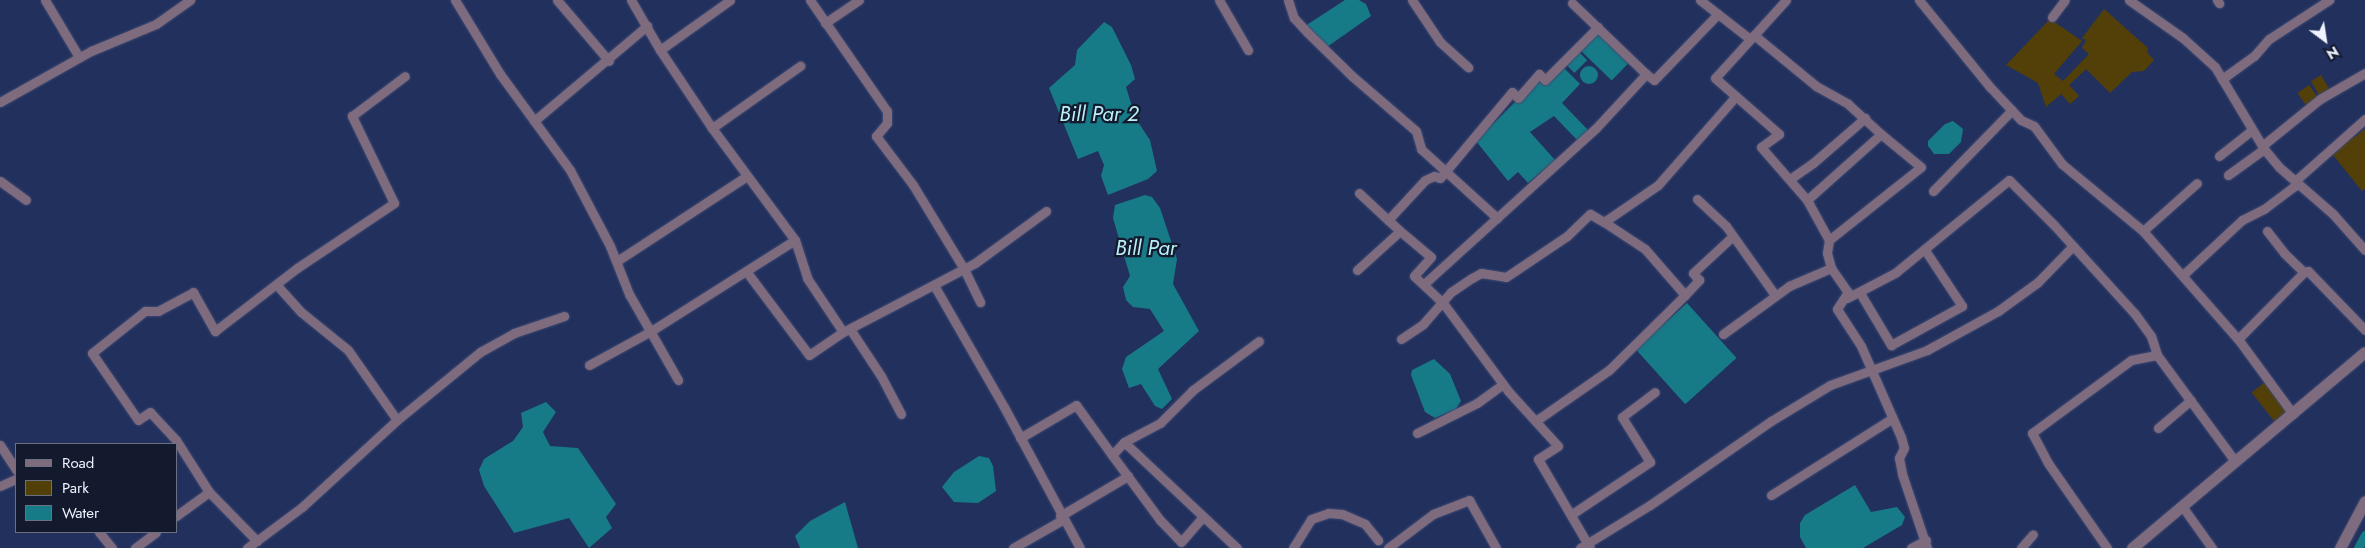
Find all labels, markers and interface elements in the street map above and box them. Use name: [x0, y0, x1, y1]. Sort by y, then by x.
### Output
north arrow: [2300, 15, 2350, 65]
text: N: [2323, 41, 2343, 64]
water label: Bill Par 2: [1059, 101, 1139, 127]
water label: Bill Par: [1115, 235, 1177, 261]
legend: [15, 443, 178, 533]
text: Road: [62, 452, 94, 474]
text: Park: [62, 477, 89, 499]
text: Water: [62, 502, 99, 524]

